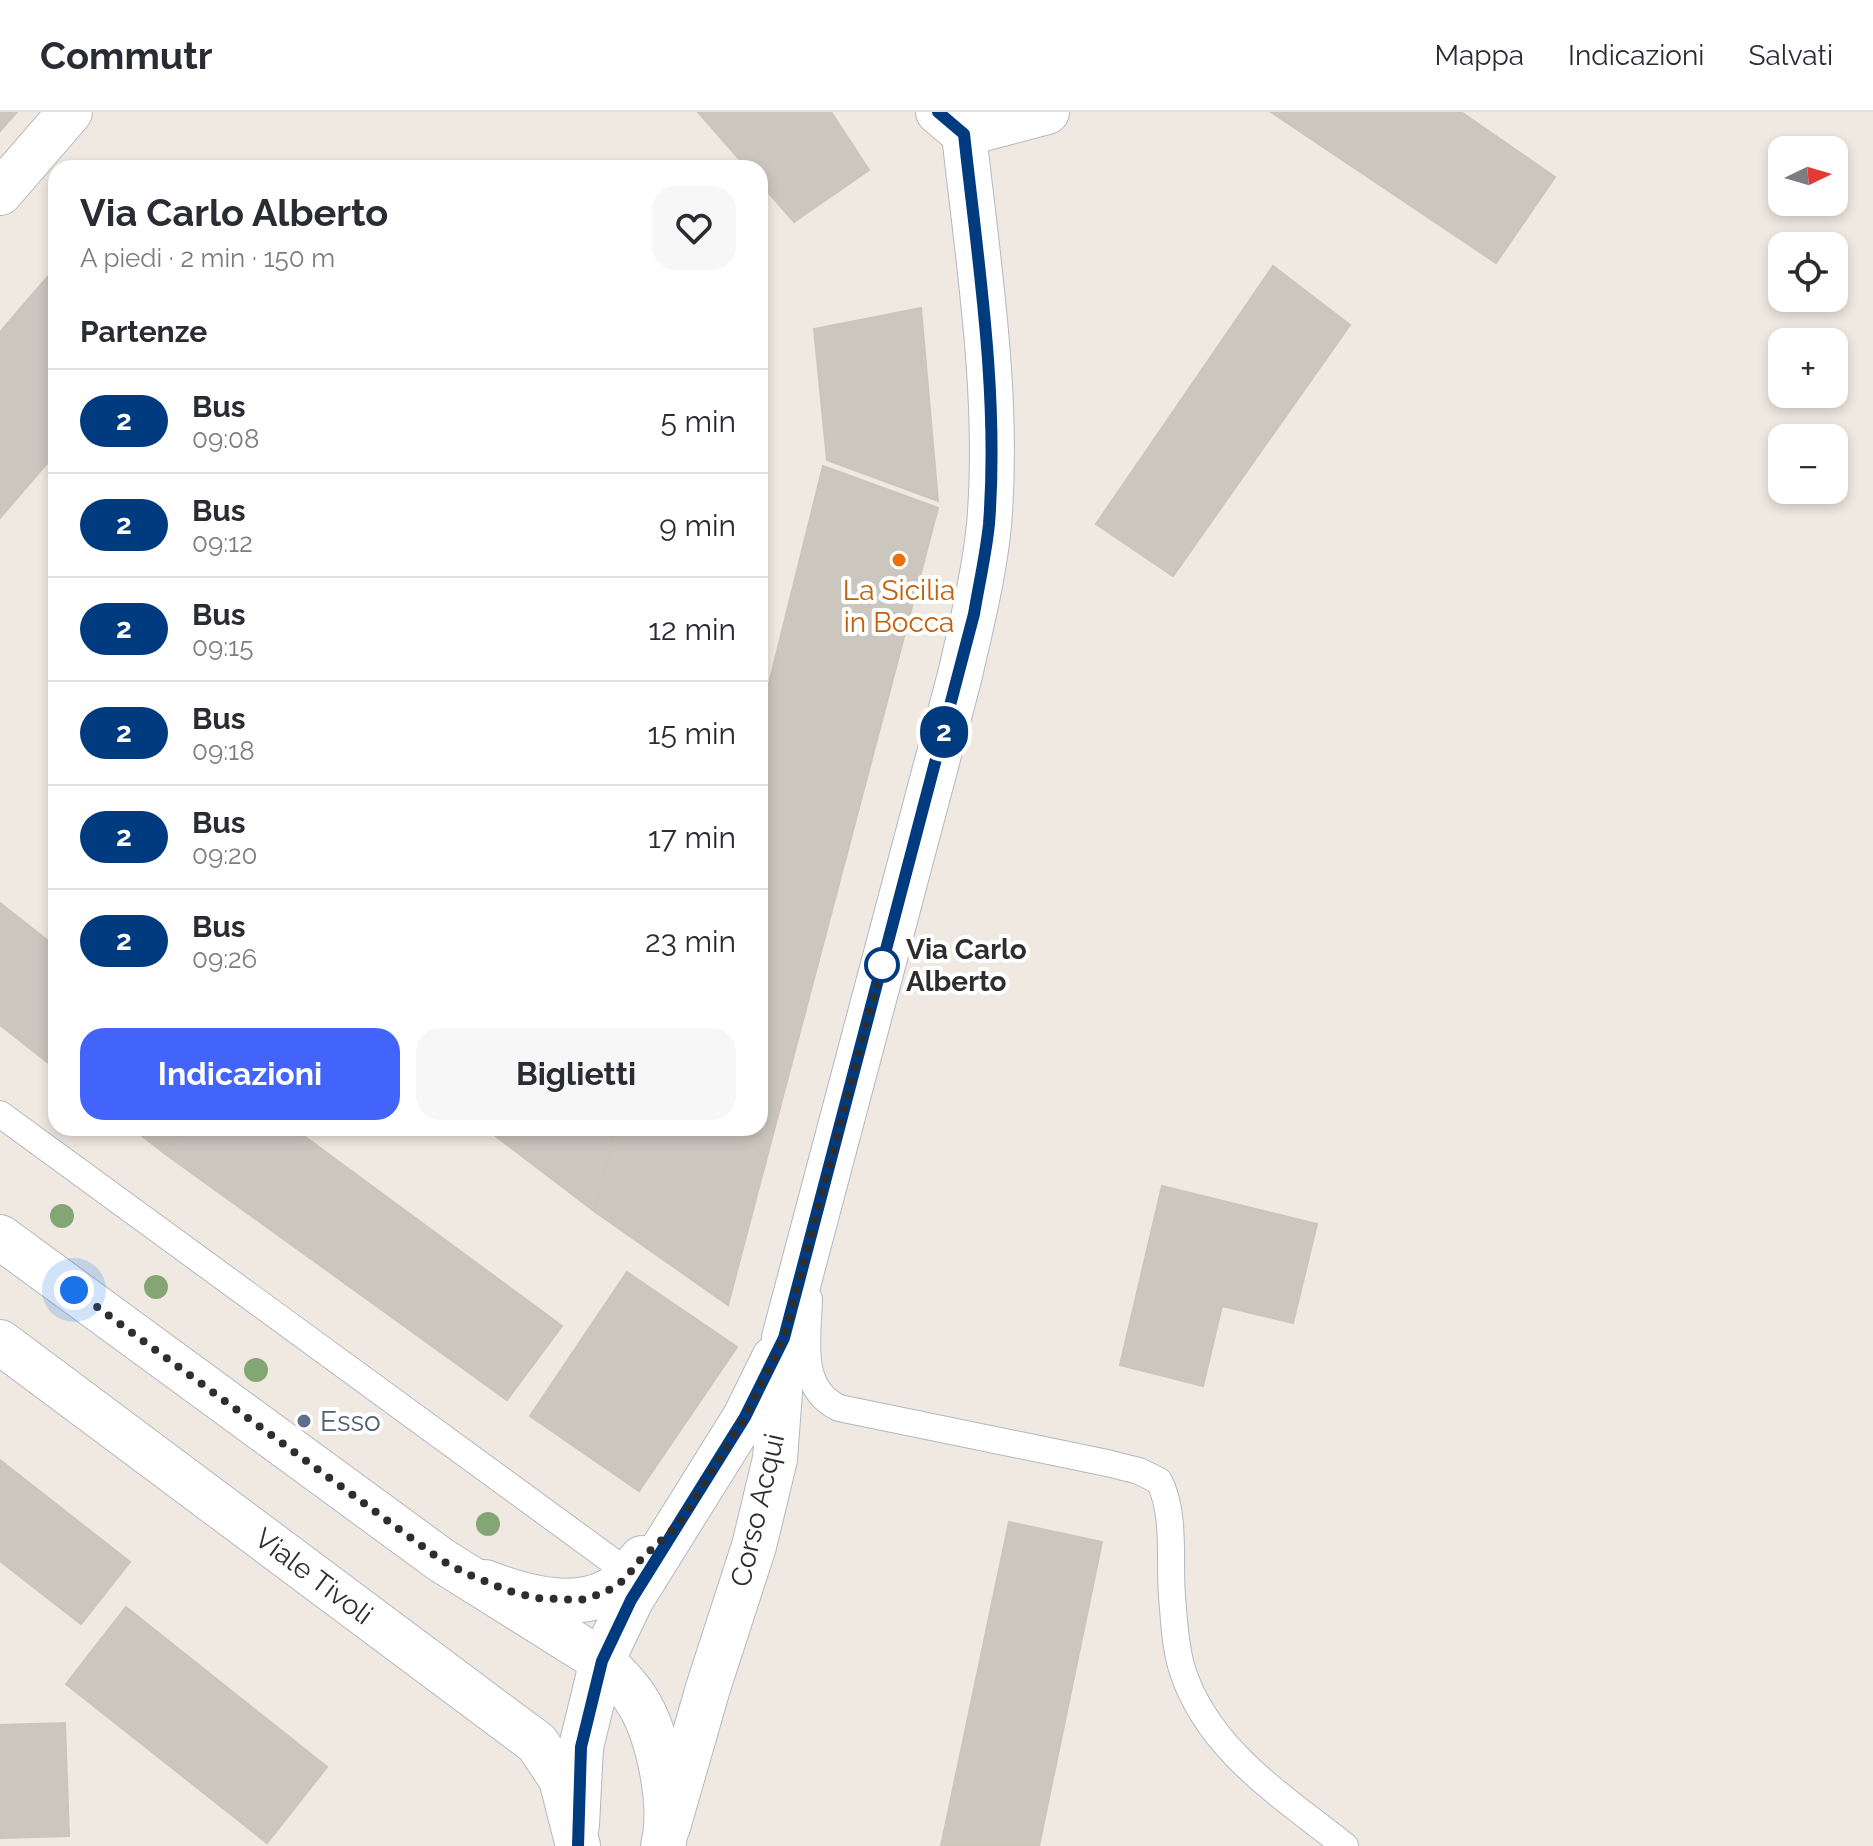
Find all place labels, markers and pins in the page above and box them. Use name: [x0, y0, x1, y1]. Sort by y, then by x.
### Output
marker: La Sicilia in Bocca: [890, 551, 908, 569]
place label: La Sicilia in Bocca: [843, 574, 955, 639]
place label: Via Carlo Alberto: [906, 933, 1027, 998]
marker: Via Carlo Alberto: [865, 948, 899, 982]
place label: Esso: [320, 1405, 381, 1438]
marker: Esso: [295, 1412, 313, 1430]

